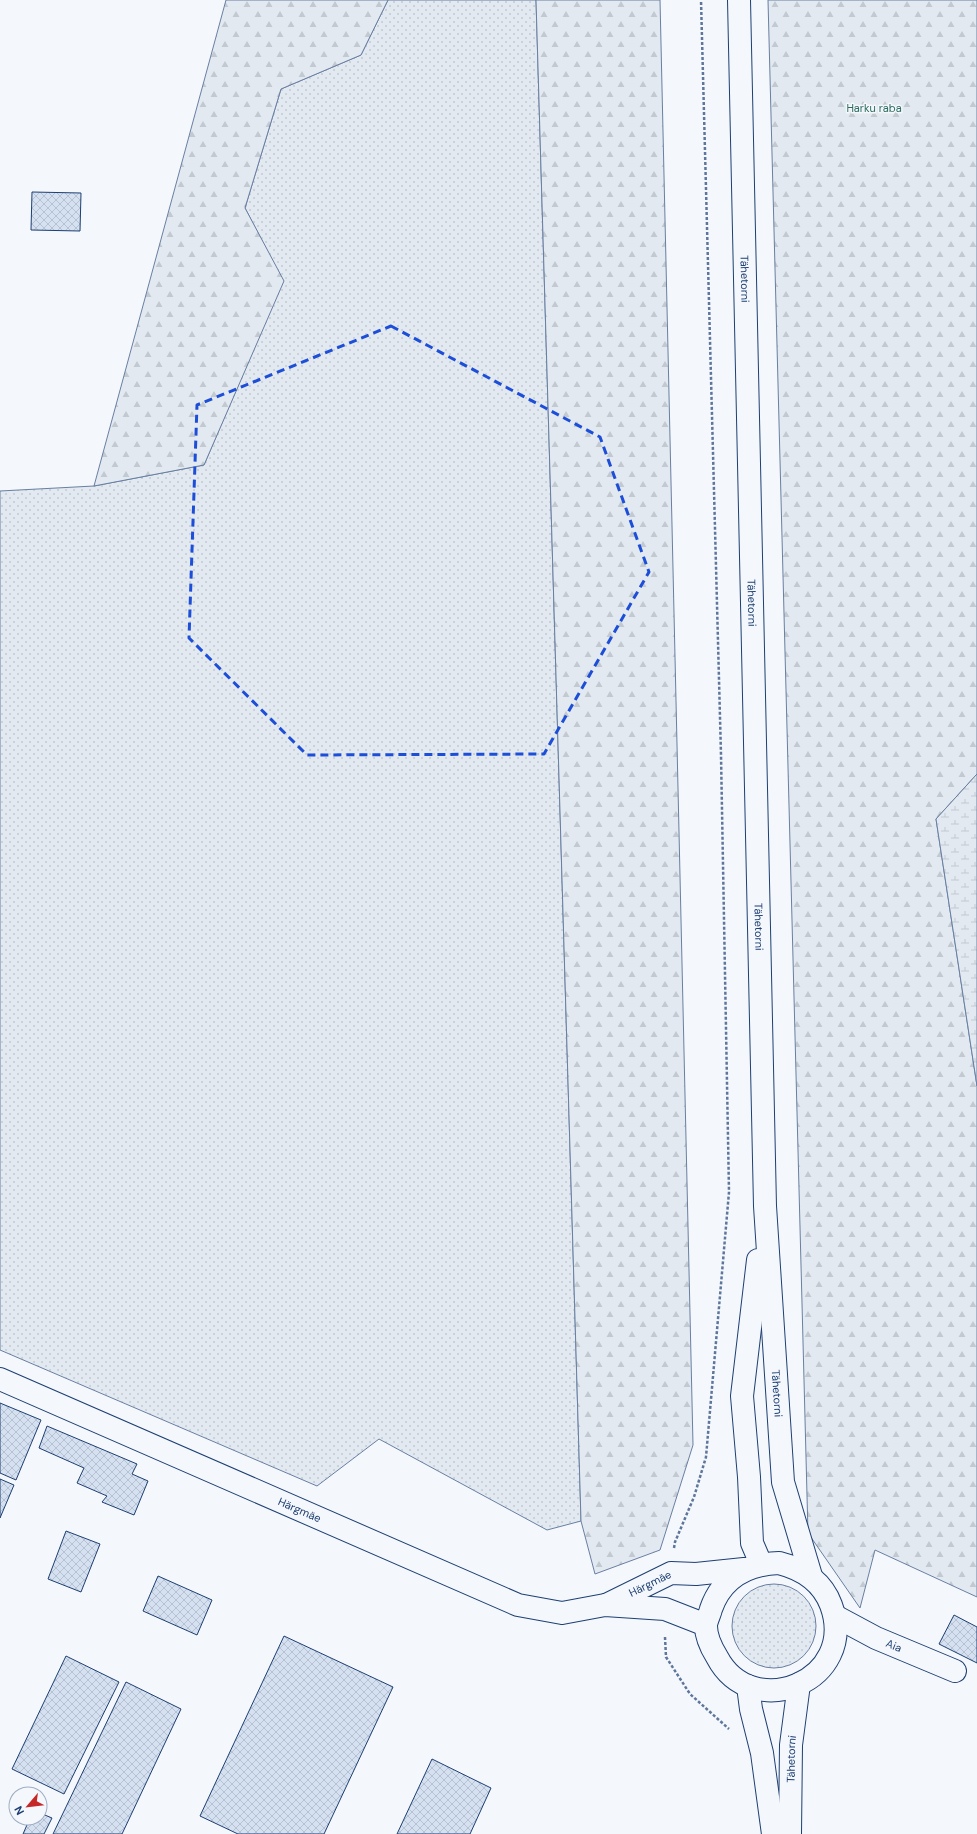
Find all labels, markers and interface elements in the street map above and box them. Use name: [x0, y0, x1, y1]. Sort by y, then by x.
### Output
park label: Harku raba: [846, 101, 902, 115]
street label: Tähetorni: [738, 255, 753, 303]
street label: Tähetorni: [744, 579, 760, 627]
street label: Tähetorni: [751, 903, 766, 951]
street label: Tähetorni: [769, 1369, 786, 1417]
street label: Härgmäe: [276, 1494, 323, 1525]
street label: Härgmäe: [626, 1567, 674, 1600]
street label: Aia: [884, 1636, 904, 1655]
street label: Tähetorni: [784, 1734, 799, 1783]
north arrow: [8, 1786, 48, 1826]
text: N: [11, 1804, 27, 1818]

